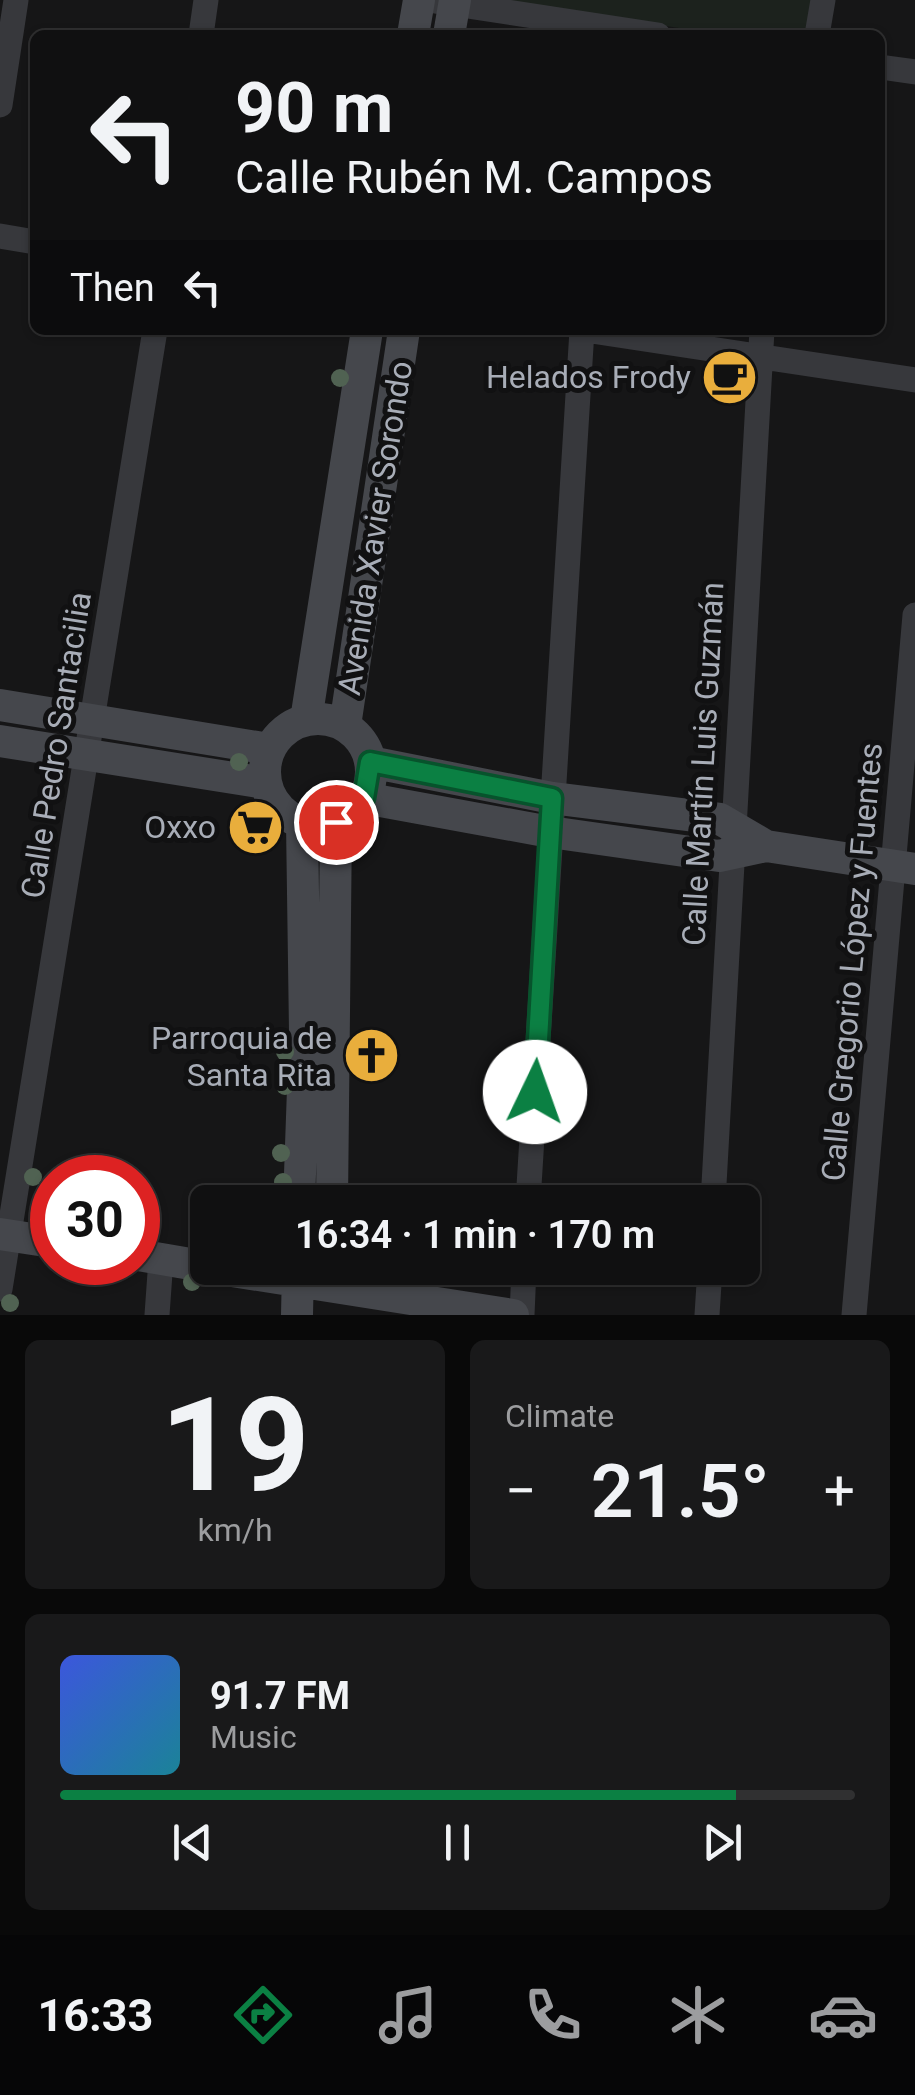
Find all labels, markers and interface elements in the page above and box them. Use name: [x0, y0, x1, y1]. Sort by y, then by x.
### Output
text: 90 m: [235, 67, 393, 149]
icon: left: [70, 70, 200, 200]
text: Calle Rubén M. Campos: [235, 151, 713, 204]
icon: left: [175, 260, 230, 315]
text: Then: [70, 266, 155, 310]
cafe icon: Helados Frody: [700, 347, 760, 407]
street label: Avenida Xavier Sorondo: [330, 358, 420, 698]
place label: Helados Frody: [486, 358, 691, 396]
street label: Calle Martín Luis Guzmán: [674, 581, 732, 947]
street label: Calle Pedro Santacilia: [13, 589, 99, 901]
street label: Calle Gregorio López y Fuentes: [814, 741, 890, 1183]
pin: [294, 780, 379, 865]
icon: arrive: [309, 795, 364, 850]
supermarket icon: Oxxo: [225, 797, 285, 857]
place label: Oxxo: [144, 808, 216, 846]
place label: Parroquia de Santa Rita: [151, 1019, 332, 1094]
church icon: Parroquia de Santa Rita: [341, 1026, 401, 1086]
position arrow: [483, 1040, 587, 1144]
speed limit sign: 30: [30, 1155, 160, 1285]
text: 16:34 · 1 min · 170 m: [295, 1213, 655, 1257]
text: 19: [160, 1369, 310, 1522]
text: Climate: [505, 1397, 614, 1435]
text: 21.5°: [591, 1447, 770, 1535]
text: −: [505, 1459, 536, 1523]
text: +: [824, 1459, 855, 1523]
text: km/h: [197, 1511, 273, 1549]
text: 91.7 FM: [210, 1674, 350, 1718]
text: Music: [210, 1718, 297, 1756]
icon: previous: [165, 1815, 220, 1870]
icon: pause: [430, 1815, 485, 1870]
icon: next: [695, 1815, 750, 1870]
icon: directions: [228, 1980, 298, 2050]
icon: music: [373, 1980, 443, 2050]
icon: phone: [518, 1980, 588, 2050]
icon: climate: [663, 1980, 733, 2050]
icon: car: [808, 1980, 878, 2050]
text: 16:33: [37, 1989, 153, 2042]

